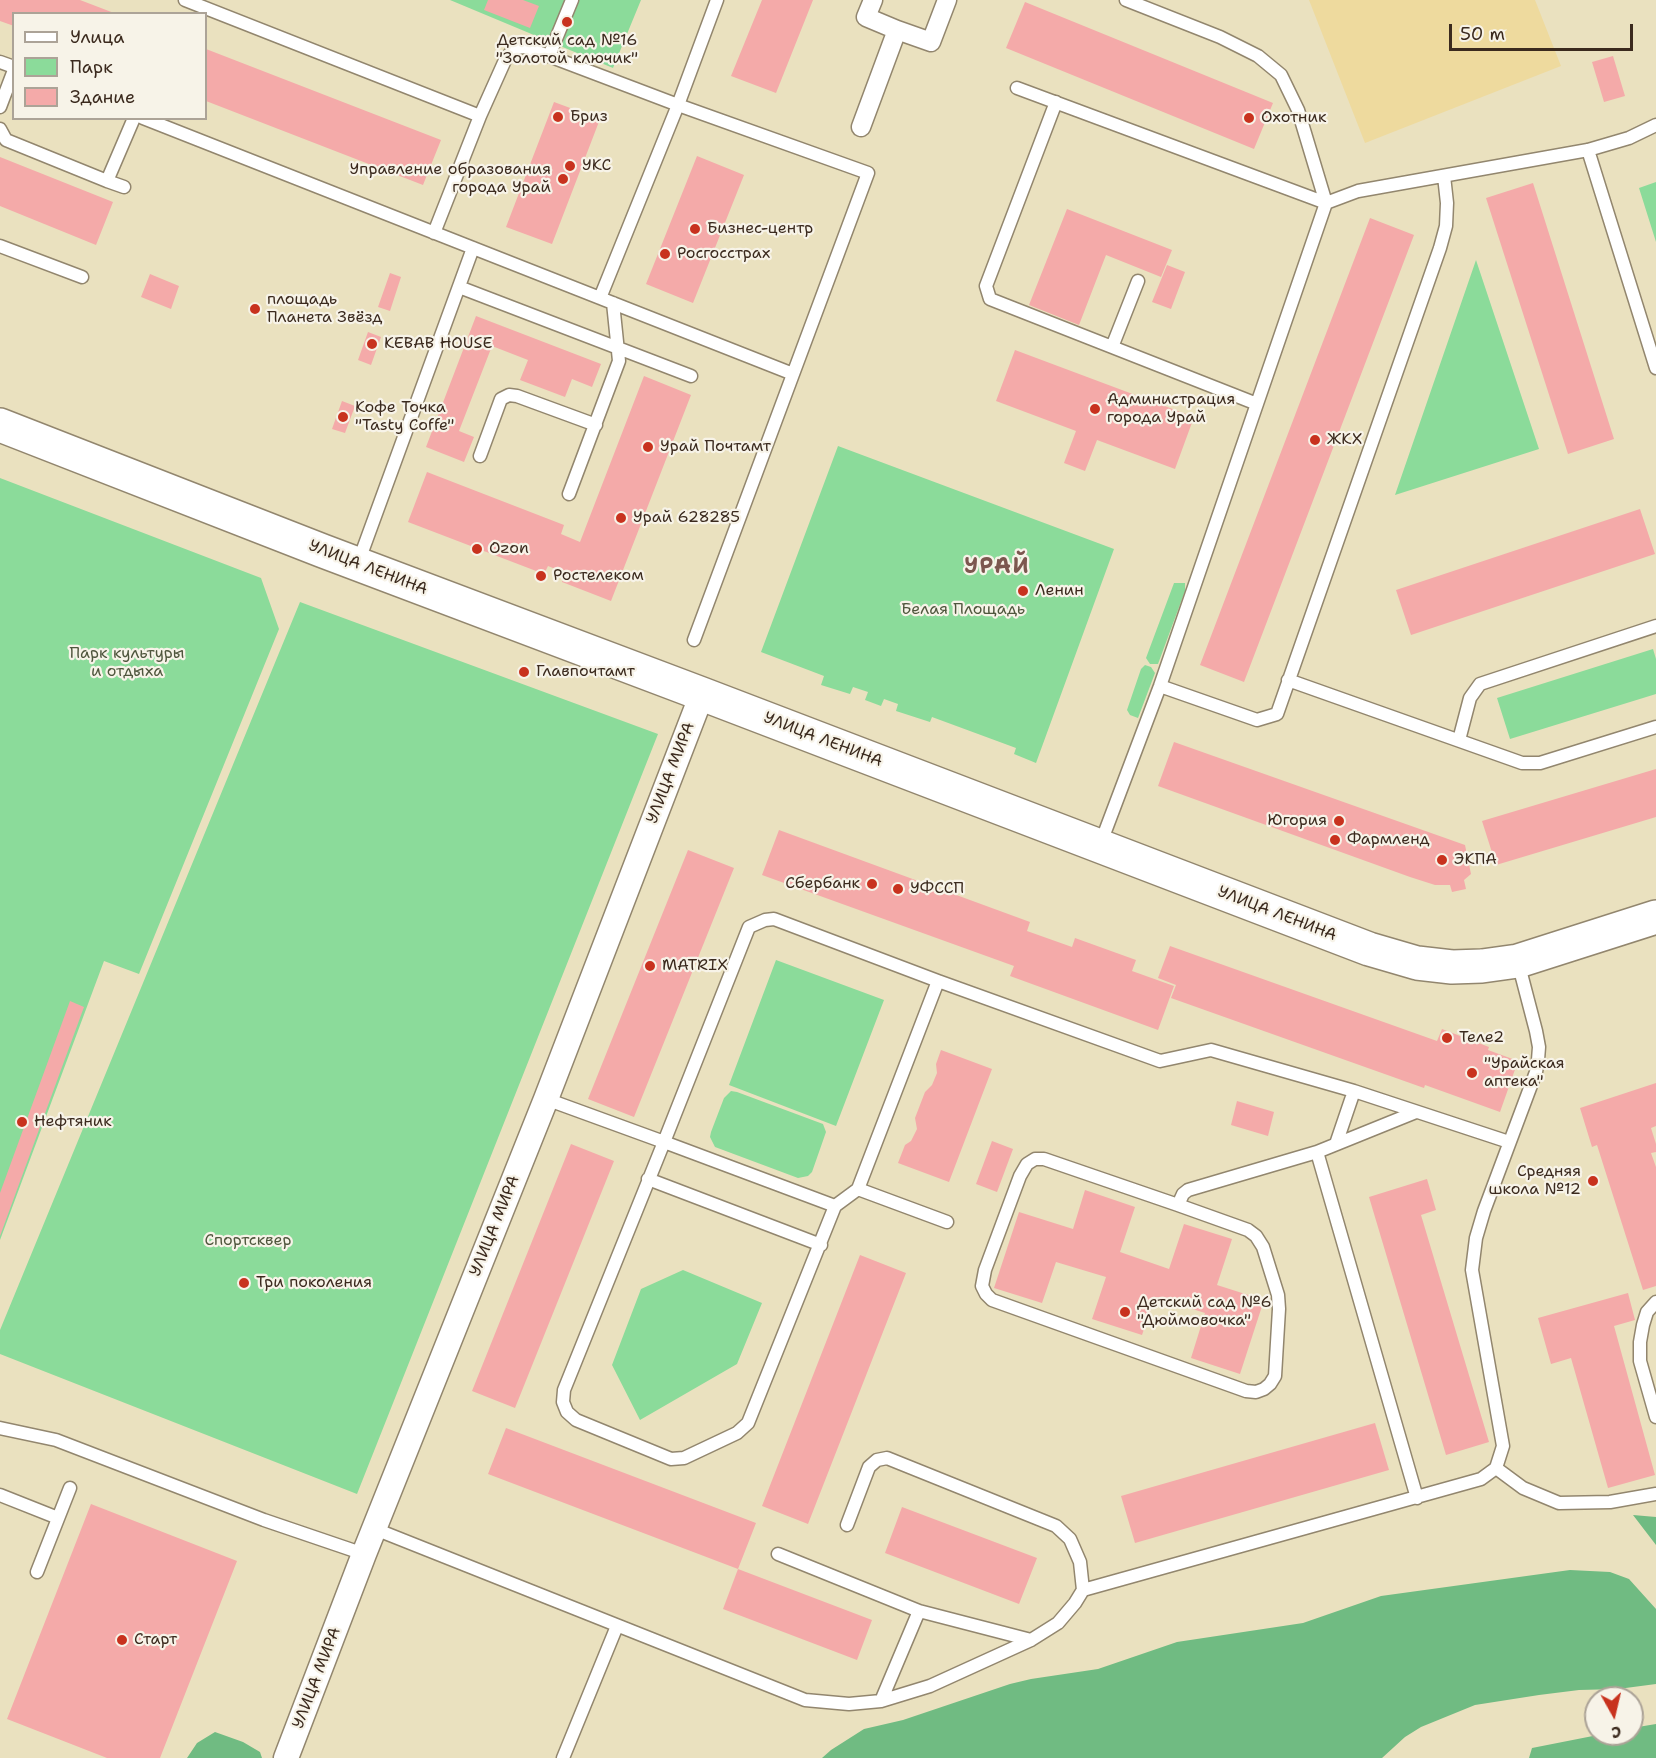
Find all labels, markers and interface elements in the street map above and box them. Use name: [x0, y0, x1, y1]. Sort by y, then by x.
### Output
legend: [12, 12, 207, 120]
scale bar: [1452, 12, 1636, 50]
marker: Детский сад №16 "Золотой ключик": [560, 15, 574, 29]
text: 50 m: [1460, 22, 1505, 46]
text: Улица: [70, 25, 124, 49]
place label: Детский сад №16 "Золотой ключик": [496, 31, 638, 69]
text: Парк: [70, 55, 113, 79]
text: Здание: [70, 85, 135, 109]
place label: Бриз: [570, 107, 608, 127]
place label: Охотник: [1261, 108, 1326, 128]
marker: Бриз: [551, 110, 565, 124]
marker: Охотник: [1242, 111, 1256, 125]
place label: УКС: [582, 156, 611, 176]
marker: УКС: [563, 159, 577, 173]
place label: Управление образования города Урай: [350, 160, 551, 198]
marker: Управление образования города Урай: [556, 172, 570, 186]
place label: Бизнес-центр: [707, 219, 813, 239]
marker: Бизнес-центр: [688, 222, 702, 236]
place label: Росгосстрах: [677, 244, 770, 264]
marker: Росгосстрах: [658, 247, 672, 261]
place label: площадь Планета Звёзд: [267, 290, 382, 328]
marker: площадь Планета Звёзд: [248, 302, 262, 316]
place label: KEBAB HOUSE: [384, 334, 492, 354]
marker: KEBAB HOUSE: [365, 337, 379, 351]
place label: Администрация города Урай: [1107, 390, 1235, 428]
place label: Кофе Точка "Tasty Coffe": [355, 398, 454, 436]
marker: Администрация города Урай: [1088, 402, 1102, 416]
marker: Кофе Точка "Tasty Coffe": [336, 410, 350, 424]
place label: ЖКХ: [1327, 430, 1362, 450]
marker: ЖКХ: [1308, 433, 1322, 447]
place label: Урай Почтамт: [660, 437, 771, 457]
marker: Урай Почтамт: [641, 440, 655, 454]
place label: Урай 628285: [633, 508, 740, 528]
marker: Урай 628285: [614, 511, 628, 525]
street label: УЛИЦА ЛЕНИНА: [306, 537, 430, 599]
place label: Ozon: [489, 539, 529, 559]
marker: Ozon: [470, 542, 484, 556]
district label: УРАЙ: [964, 554, 1030, 580]
place label: Ростелеком: [553, 566, 644, 586]
marker: Ростелеком: [534, 569, 548, 583]
place label: Ленин: [1035, 581, 1084, 601]
marker: Ленин: [1016, 584, 1030, 598]
park label: Белая Площадь: [901, 600, 1025, 620]
park label: Парк культуры и отдыха: [70, 644, 184, 682]
place label: Главпочтамт: [536, 662, 635, 682]
marker: Главпочтамт: [517, 665, 531, 679]
street label: УЛИЦА ЛЕНИНА: [761, 709, 885, 771]
street label: УЛИЦА МИРА: [643, 720, 699, 826]
place label: Югория: [1267, 811, 1327, 831]
marker: Югория: [1332, 814, 1346, 828]
place label: Фармленд: [1347, 830, 1430, 850]
marker: Фармленд: [1328, 833, 1342, 847]
place label: ЭКПА: [1454, 850, 1497, 870]
marker: ЭКПА: [1435, 853, 1449, 867]
place label: Сбербанк: [785, 874, 860, 894]
marker: Сбербанк: [865, 877, 879, 891]
place label: УФССП: [910, 879, 964, 899]
marker: УФССП: [891, 882, 905, 896]
street label: УЛИЦА ЛЕНИНА: [1215, 883, 1339, 945]
place label: MATRIX: [662, 956, 728, 976]
marker: MATRIX: [643, 959, 657, 973]
place label: Теле2: [1459, 1028, 1504, 1048]
marker: Теле2: [1440, 1031, 1454, 1045]
place label: "Урайская аптека": [1484, 1054, 1565, 1092]
marker: "Урайская аптека": [1465, 1066, 1479, 1080]
place label: Нефтяник: [34, 1112, 112, 1132]
marker: Нефтяник: [15, 1115, 29, 1129]
place label: Средняя школа №12: [1489, 1162, 1581, 1200]
street label: УЛИЦА МИРА: [466, 1173, 524, 1279]
marker: Средняя школа №12: [1586, 1174, 1600, 1188]
park label: Спортсквер: [205, 1231, 291, 1251]
place label: Три поколения: [256, 1273, 372, 1293]
marker: Три поколения: [237, 1276, 251, 1290]
place label: Детский сад №6 "Дюймовочка": [1137, 1293, 1272, 1331]
marker: Детский сад №6 "Дюймовочка": [1118, 1305, 1132, 1319]
street label: УЛИЦА МИРА: [289, 1625, 345, 1731]
place label: Старт: [134, 1630, 177, 1650]
marker: Старт: [115, 1633, 129, 1647]
north arrow: [1584, 1686, 1644, 1746]
text: С: [1610, 1721, 1623, 1743]

